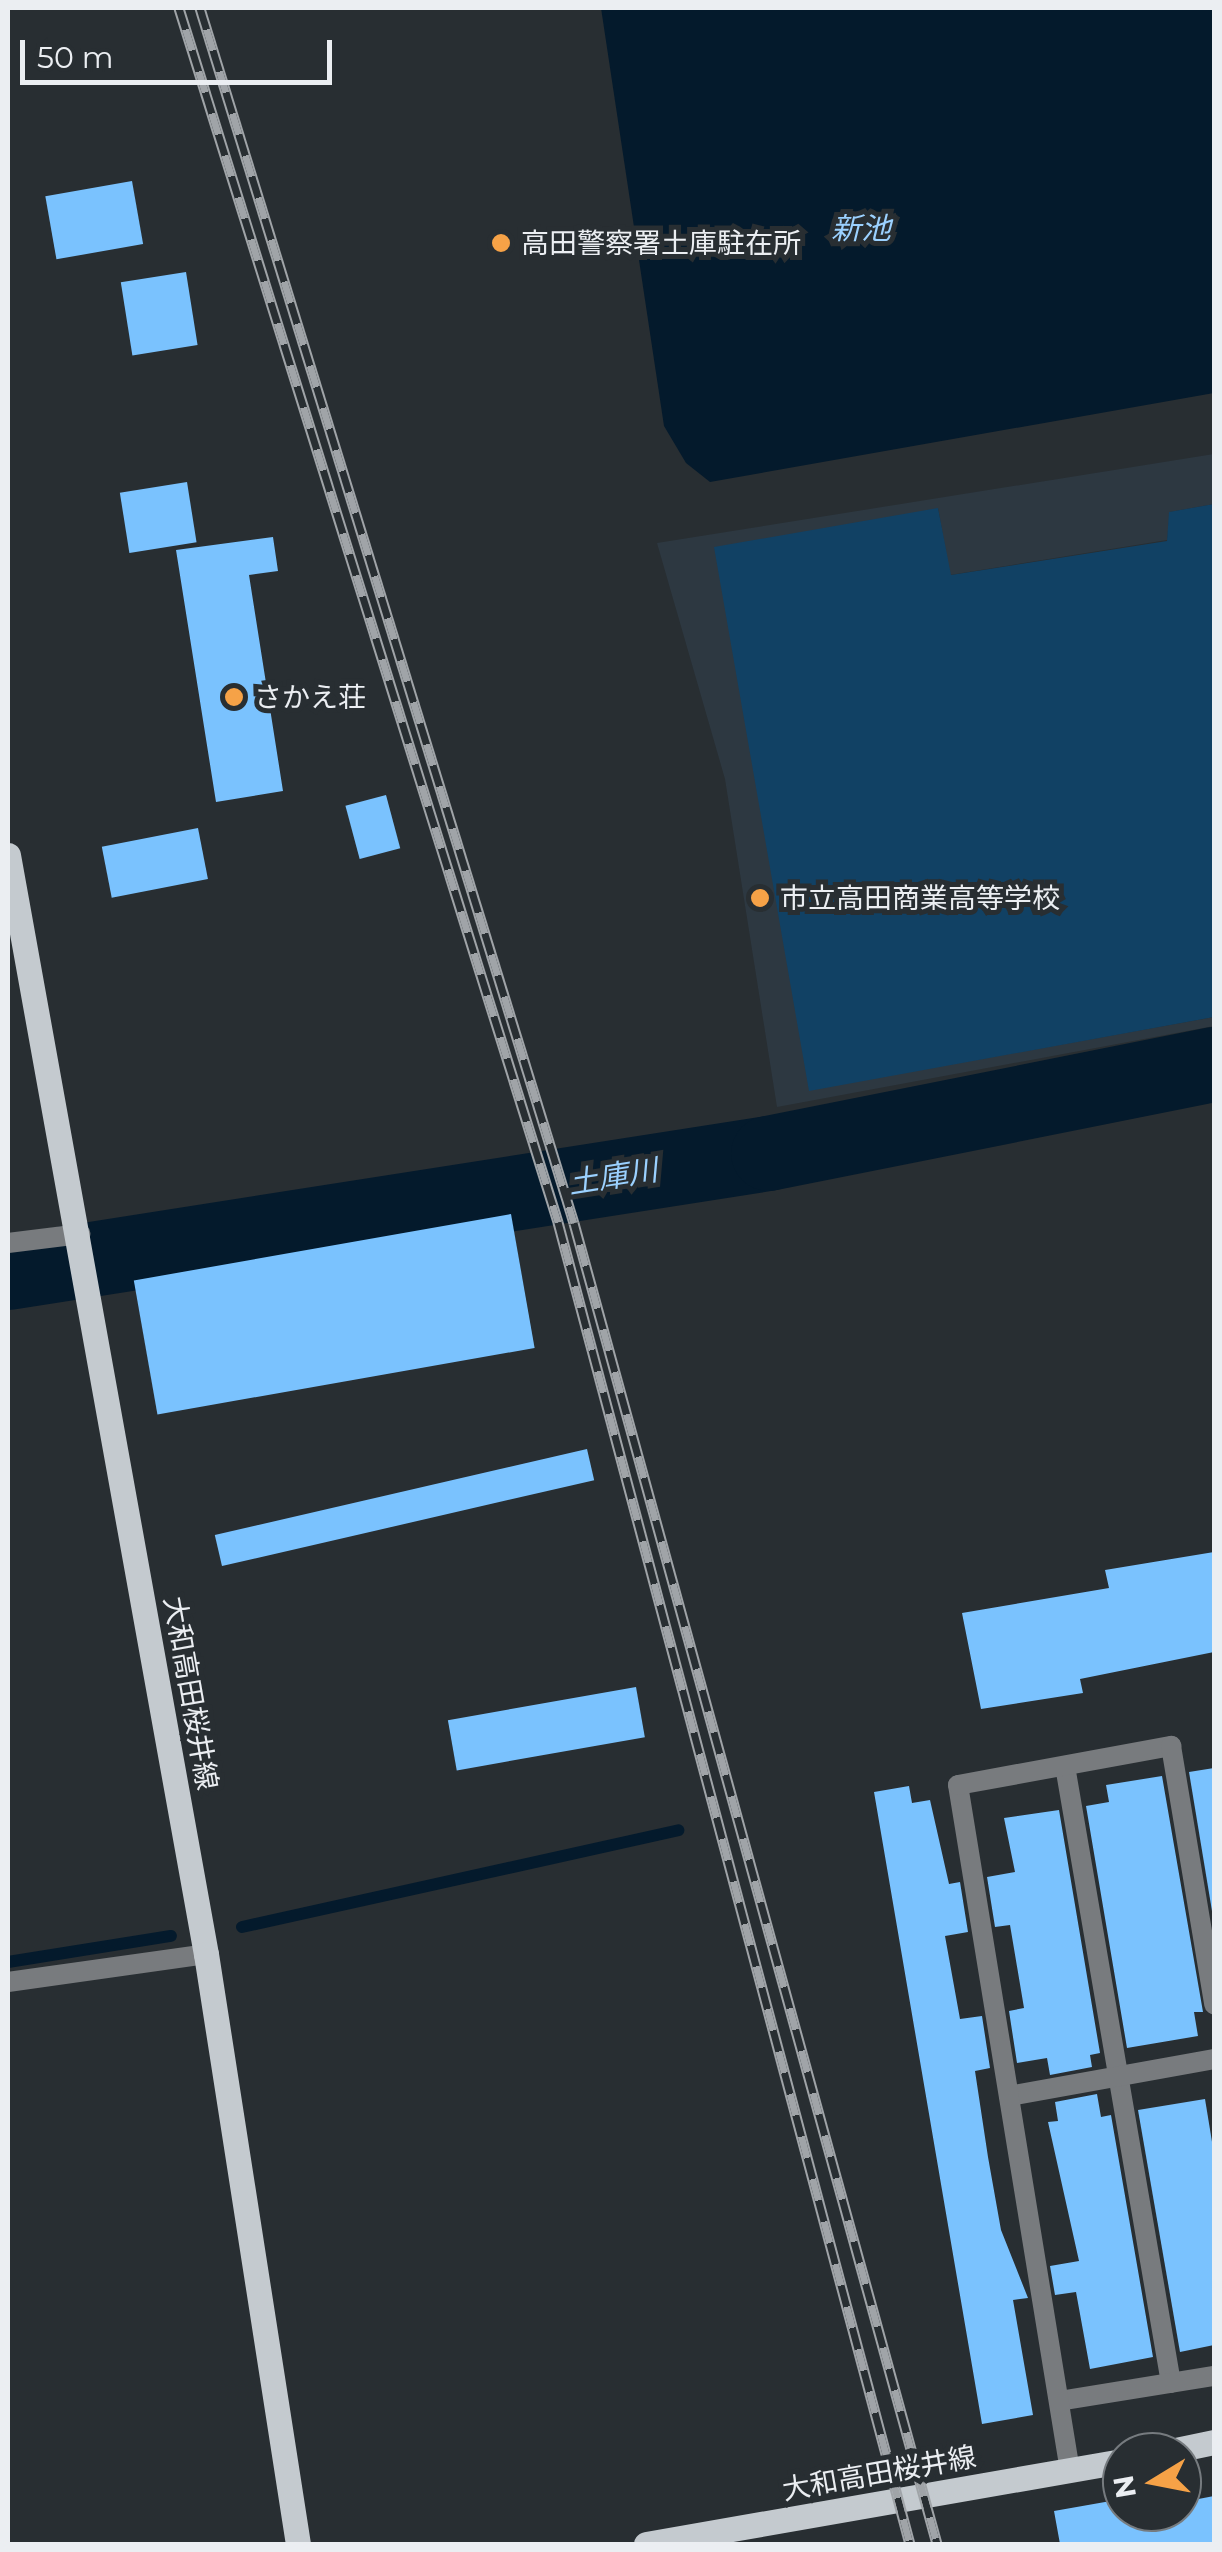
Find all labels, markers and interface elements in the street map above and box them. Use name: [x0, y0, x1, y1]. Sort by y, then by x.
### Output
scale bar: [25, 20, 338, 82]
text: 50 m: [37, 39, 114, 76]
water label: 新池: [831, 211, 891, 247]
place label: 高田警察署土庫駐在所: [521, 226, 801, 260]
marker: 高田警察署土庫駐在所: [490, 232, 512, 254]
place label: さかえ荘: [254, 680, 366, 714]
marker: さかえ荘: [223, 686, 245, 708]
place label: 市立高田商業高等学校: [780, 881, 1060, 915]
marker: 市立高田商業高等学校: [749, 887, 771, 909]
water label: 土庫川: [566, 1152, 660, 1202]
street label: 大和高田桜井線: [157, 1594, 225, 1792]
north arrow: [1102, 2432, 1202, 2532]
street label: 大和高田桜井線: [780, 2439, 978, 2507]
text: N: [1106, 2473, 1143, 2501]

